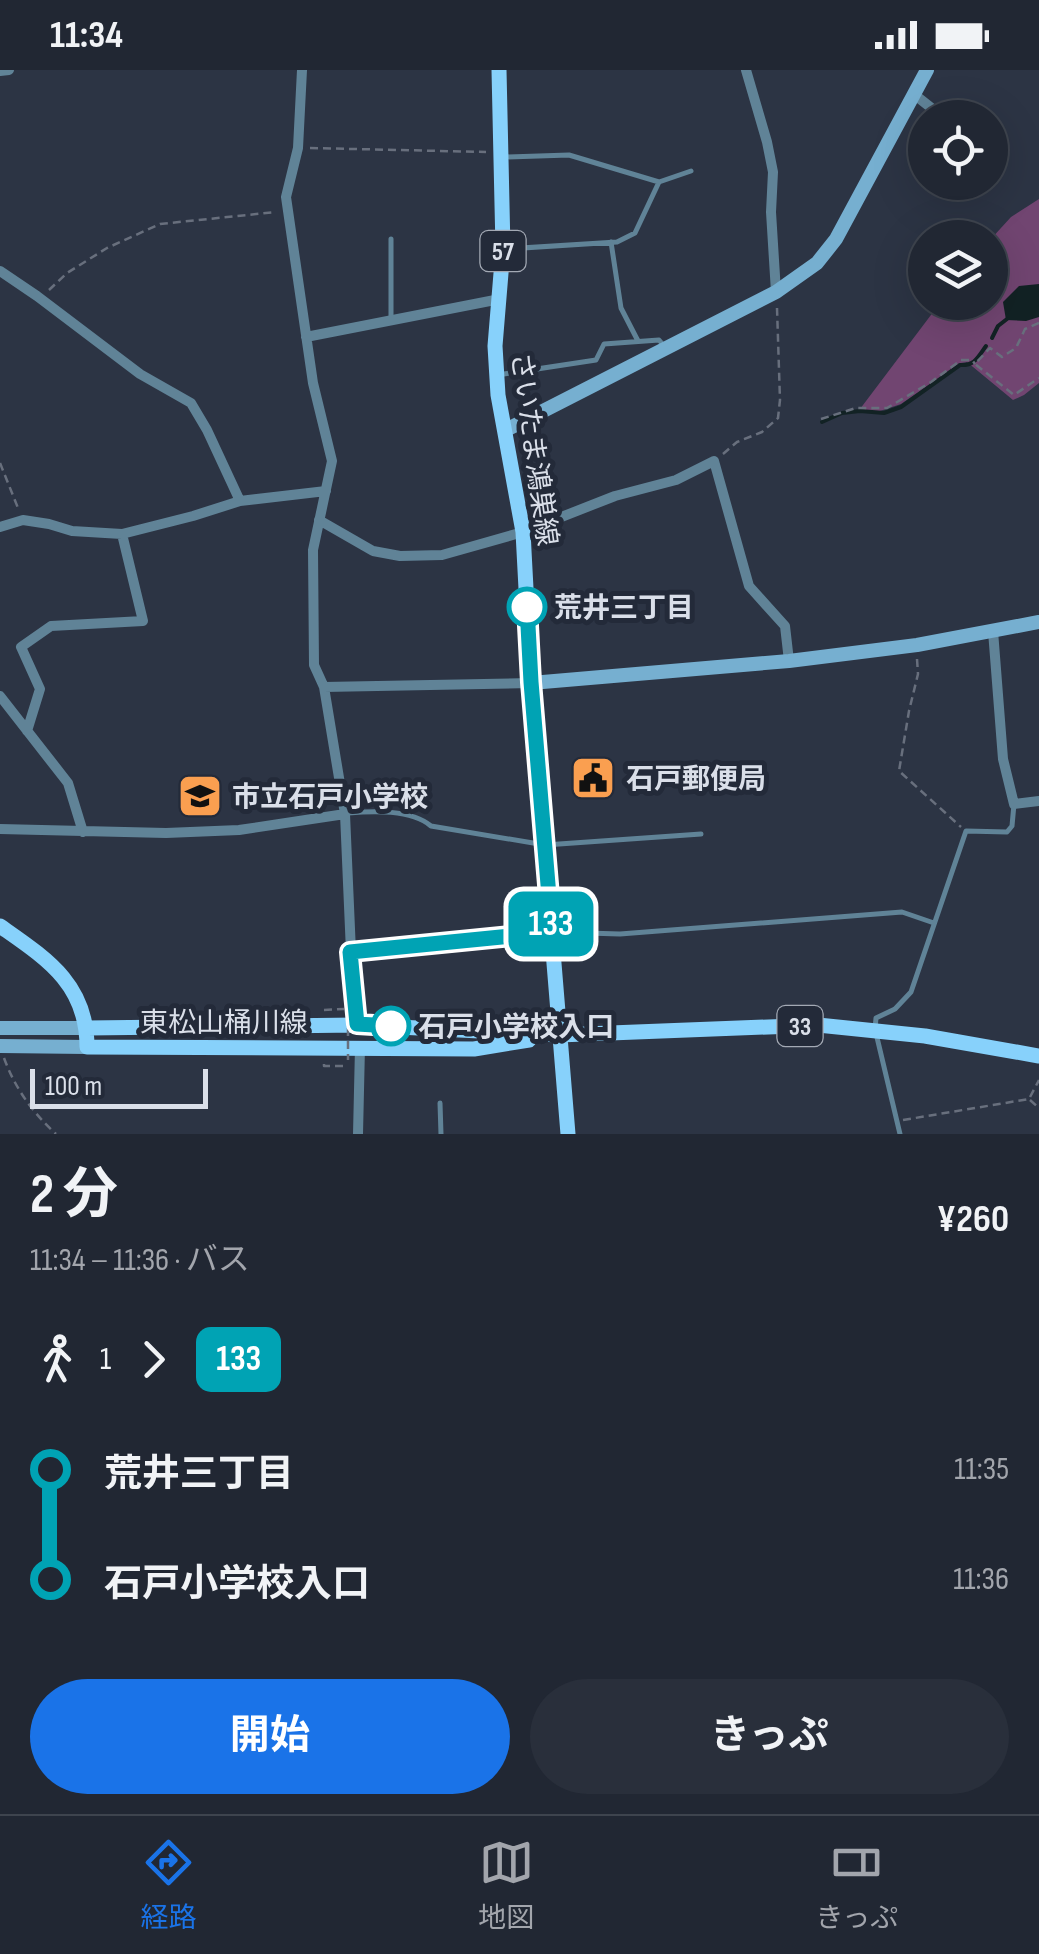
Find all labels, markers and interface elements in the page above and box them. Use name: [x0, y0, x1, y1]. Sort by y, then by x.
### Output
text: 11:34: [50, 13, 123, 58]
map controls: [908, 100, 1008, 320]
button: locate: [908, 100, 1008, 200]
button: layers: [908, 220, 1008, 320]
road number: 57: [480, 231, 526, 271]
street label: さいたま鴻巣線: [504, 350, 563, 548]
marker: 荒井三丁目: [508, 588, 546, 626]
place label: 荒井三丁目: [554, 592, 694, 625]
public building icon: 石戸郵便局: [570, 755, 616, 801]
place label: 石戸郵便局: [626, 763, 766, 796]
school or university icon: 市立石戸小学校: [177, 773, 223, 819]
place label: 市立石戸小学校: [232, 781, 428, 814]
line badge: 133: [494, 892, 608, 956]
text: 133: [528, 903, 574, 946]
road number: 33: [778, 1006, 822, 1046]
street label: 東松山桶川線: [140, 1007, 308, 1040]
marker: 石戸小学校入口: [372, 1007, 410, 1045]
place label: 石戸小学校入口: [418, 1011, 614, 1044]
scale bar: [30, 1064, 208, 1108]
text: 100 m: [45, 1070, 102, 1103]
text: 2 分: [30, 1162, 118, 1229]
text: ¥260: [937, 1197, 1009, 1242]
text: 11:34 – 11:36 · バス: [30, 1241, 250, 1280]
icon: walk: [30, 1332, 85, 1387]
icon: forward: [126, 1332, 181, 1387]
text: 133: [216, 1338, 261, 1381]
text: 1: [100, 1340, 111, 1379]
text: 11:35: [954, 1450, 1009, 1489]
text: 荒井三丁目: [104, 1452, 294, 1497]
text: 11:36: [953, 1560, 1009, 1599]
text: 石戸小学校入口: [104, 1562, 370, 1607]
button: 開始: [30, 1679, 510, 1794]
button: きっぷ: [530, 1679, 1009, 1794]
tab: 経路: [141, 1835, 197, 1935]
tab: 地図: [478, 1835, 534, 1935]
tab: きっぷ: [815, 1835, 898, 1935]

